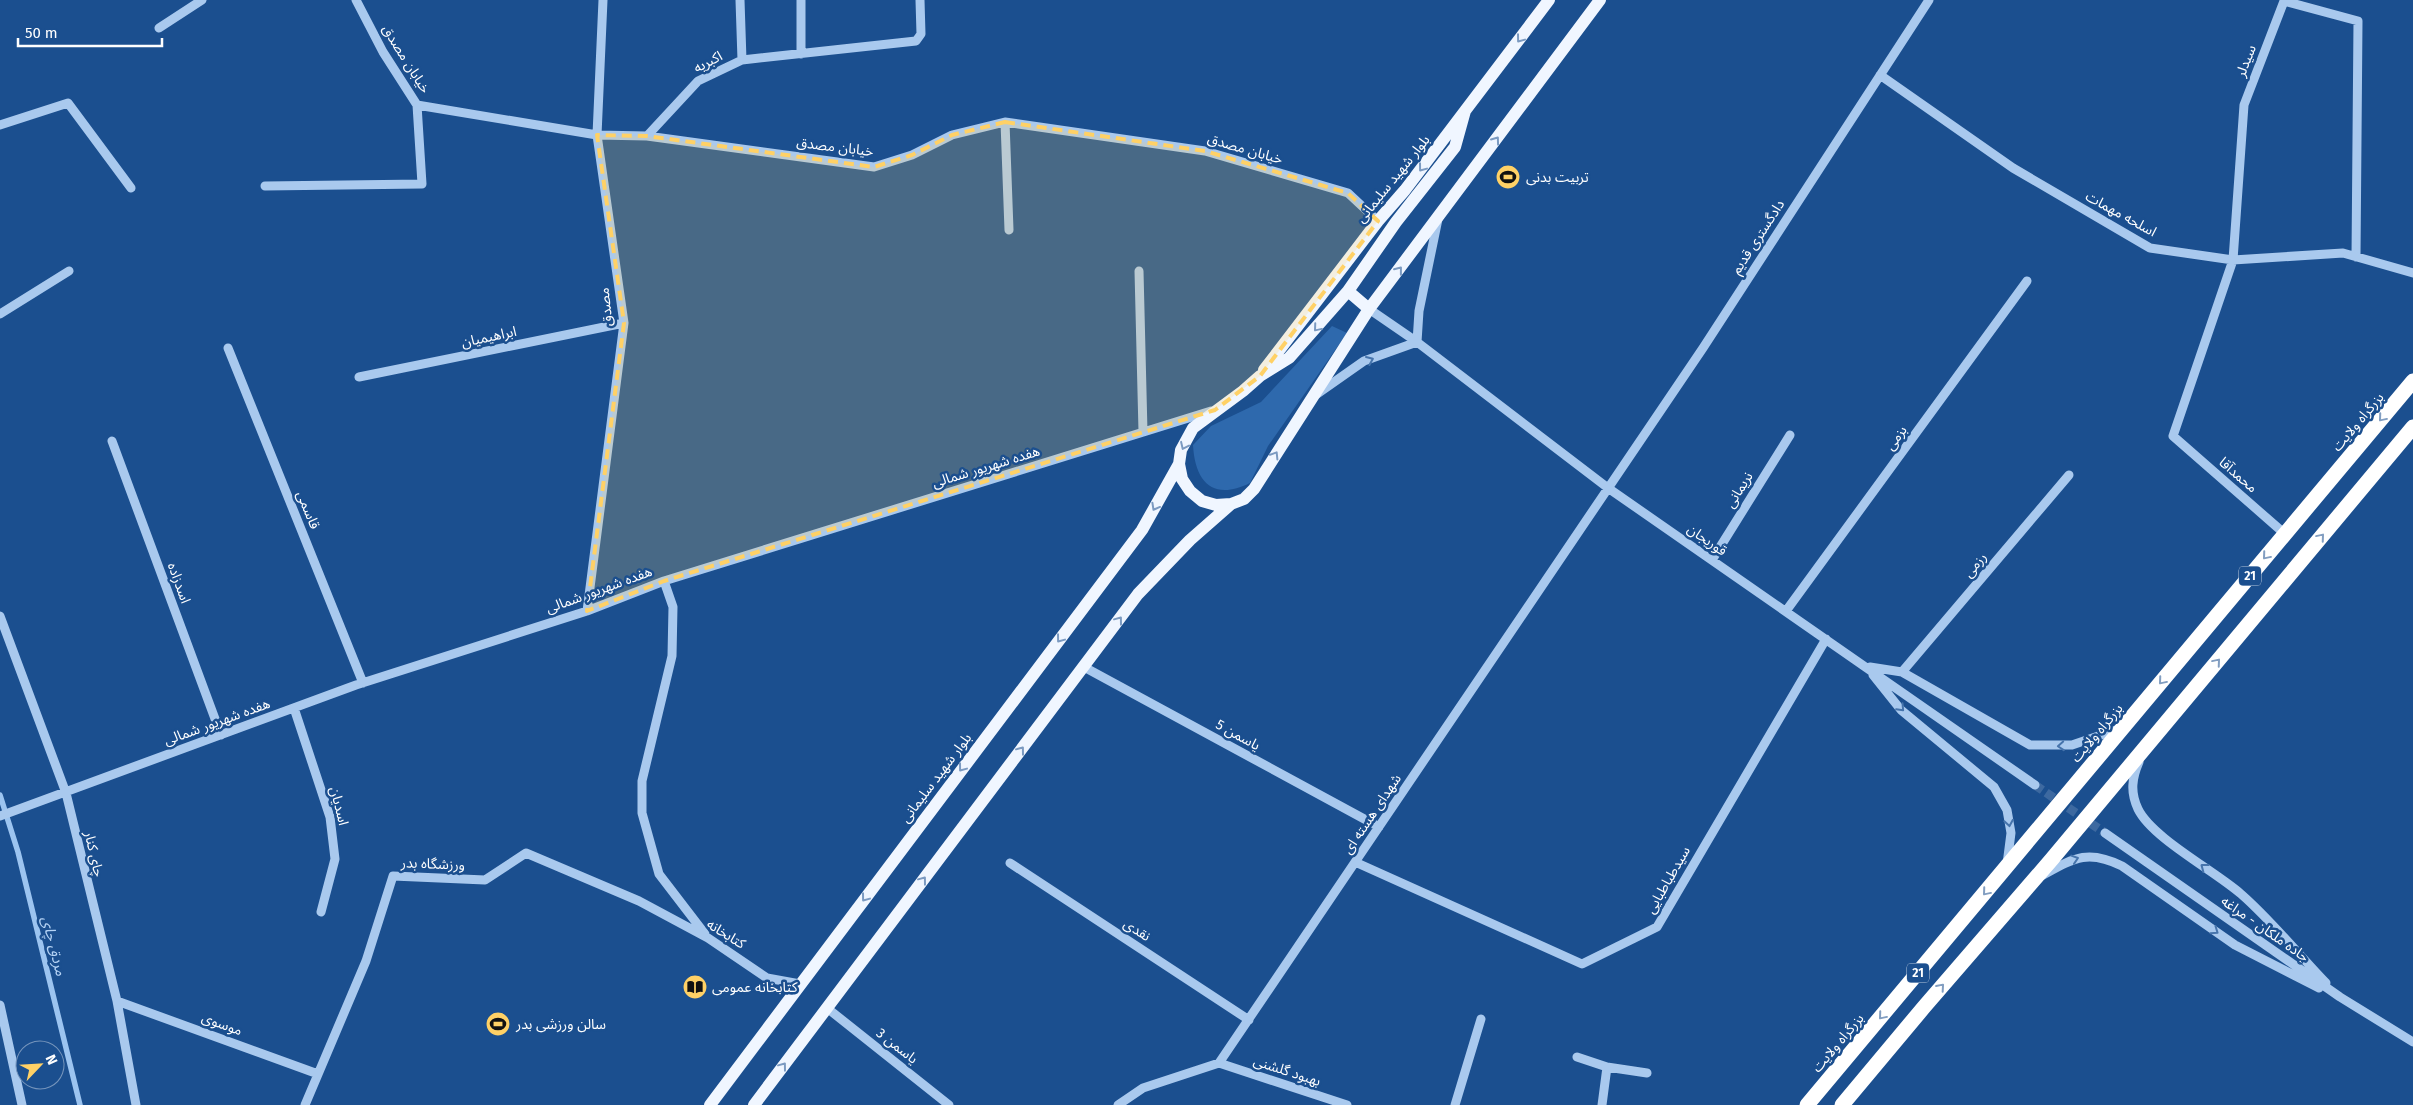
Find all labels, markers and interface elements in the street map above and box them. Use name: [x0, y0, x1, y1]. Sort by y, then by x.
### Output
scale bar: [18, 15, 161, 47]
street label: خیابان مصدق: [378, 22, 434, 96]
text: 50 m: [25, 24, 58, 42]
one-way arrow: [1517, 33, 1526, 43]
street label: سیدلر: [2232, 43, 2260, 80]
street label: اکبریه: [691, 47, 725, 77]
street label: خیابان مصدق: [1205, 130, 1285, 168]
street label: بلوار شهید سلیمانی: [1352, 132, 1434, 226]
street label: خیابان مصدق: [795, 134, 875, 160]
one-way arrow: [1490, 136, 1499, 146]
one-way arrow: [1419, 162, 1428, 172]
sports icon: تربیت بدنی: [1495, 164, 1521, 190]
place label: تربیت بدنی: [1526, 169, 1589, 186]
street label: اسلحه مهمات: [2083, 188, 2159, 240]
street label: دادگستری قدیم: [1728, 196, 1790, 278]
one-way arrow: [1393, 267, 1401, 276]
street label: مصدق: [596, 287, 616, 327]
street label: ابراهیمیان: [460, 323, 518, 351]
one-way arrow: [1313, 323, 1322, 332]
one-way arrow: [1365, 355, 1374, 366]
street label: بزرگراه ولایت: [2329, 389, 2388, 455]
one-way arrow: [2378, 413, 2387, 422]
street label: بزمی: [1881, 422, 1911, 454]
one-way arrow: [1179, 441, 1190, 450]
street label: هفده شهریور شمالی: [930, 443, 1042, 491]
one-way arrow: [1269, 452, 1279, 461]
street label: محمدآقا: [2215, 454, 2261, 496]
street label: نریمانی: [1721, 469, 1757, 511]
street label: قاسمی: [293, 488, 323, 532]
one-way arrow: [1151, 501, 1161, 510]
street label: قوریجان: [1684, 520, 1730, 560]
one-way arrow: [2316, 533, 2325, 542]
street label: رزمی: [1960, 549, 1990, 581]
one-way arrow: [2263, 551, 2272, 560]
street label: اسدزاده: [164, 560, 194, 606]
street label: هفده شهریور شمالی: [544, 563, 654, 617]
road number: 21: [2239, 566, 2261, 586]
one-way arrow: [1113, 617, 1121, 626]
one-way arrow: [1057, 633, 1066, 643]
one-way arrow: [2212, 658, 2221, 667]
one-way arrow: [2159, 675, 2167, 684]
street label: هفده شهریور شمالی: [162, 695, 272, 749]
street label: بزرگراه ولایت: [2068, 700, 2127, 766]
one-way arrow: [1895, 702, 1904, 711]
street label: یاسمن 5: [1213, 716, 1263, 754]
street label: بلوار شهید سلیمانی: [897, 730, 975, 826]
one-way arrow: [2056, 740, 2064, 751]
one-way arrow: [1015, 746, 1024, 756]
one-way arrow: [960, 762, 968, 771]
street label: شهدای هسته ای: [1339, 771, 1405, 857]
street label: اسدیان: [326, 785, 352, 827]
one-way arrow: [2004, 819, 2014, 828]
street label: چای کنار: [79, 828, 108, 879]
street label: سیدطباطبایی: [1642, 843, 1694, 917]
street label: ورزشگاه بدر: [400, 854, 465, 874]
one-way arrow: [2071, 855, 2079, 865]
one-way arrow: [2201, 864, 2210, 872]
one-way arrow: [917, 876, 926, 886]
one-way arrow: [1984, 886, 1992, 895]
one-way arrow: [862, 892, 871, 902]
street label: جاده ملکان - مراغه: [2218, 892, 2312, 966]
water label: مردق چای: [37, 914, 70, 978]
street label: نقدی: [1120, 915, 1154, 945]
street label: کتابخانه: [704, 916, 749, 953]
one-way arrow: [2209, 925, 2219, 934]
road number: 21: [1907, 964, 1929, 982]
library icon: کتابخانه عمومی: [682, 974, 708, 1000]
place label: کتابخانه عمومی: [712, 979, 798, 996]
one-way arrow: [1935, 984, 1944, 993]
street label: موسوی: [199, 1009, 245, 1039]
street label: بزرگراه ولایت: [1809, 1010, 1868, 1076]
sports icon: سالن ورزشی بدر: [485, 1011, 511, 1037]
one-way arrow: [1878, 1011, 1887, 1020]
place label: سالن ورزشی بدر: [515, 1016, 606, 1033]
street label: یاسمن 3: [873, 1024, 921, 1068]
north arrow: [15, 1040, 65, 1090]
text: N: [42, 1052, 61, 1068]
street label: بهبود گلشنی: [1251, 1052, 1323, 1090]
one-way arrow: [778, 1063, 786, 1072]

